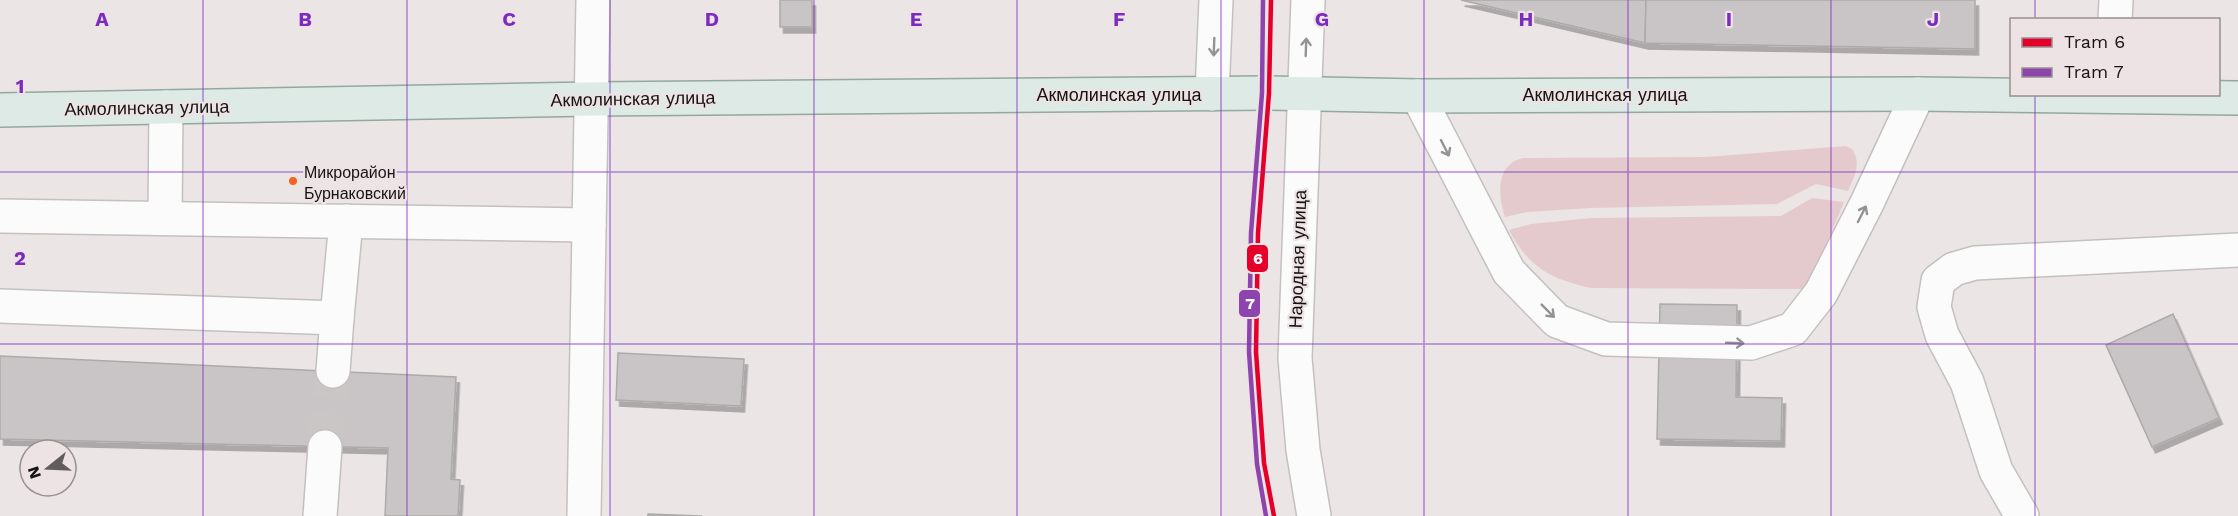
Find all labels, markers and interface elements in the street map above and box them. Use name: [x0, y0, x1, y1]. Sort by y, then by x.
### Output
text: A: [95, 7, 109, 31]
text: B: [298, 7, 312, 31]
text: C: [502, 7, 516, 31]
text: D: [705, 7, 719, 31]
text: E: [910, 7, 922, 31]
text: F: [1113, 7, 1125, 31]
text: G: [1315, 7, 1329, 31]
text: H: [1519, 7, 1533, 31]
text: I: [1726, 7, 1732, 31]
text: J: [1927, 7, 1939, 31]
legend: [2010, 18, 2220, 96]
text: Tram 6: [2064, 31, 2125, 52]
one-way arrow: [1209, 36, 1220, 56]
one-way arrow: [1300, 38, 1311, 58]
text: Tram 7: [2064, 61, 2124, 82]
text: 1: [16, 74, 24, 98]
street label: Акмолинская улица: [1036, 84, 1202, 105]
street label: Акмолинская улица: [1522, 84, 1688, 105]
street label: Акмолинская улица: [550, 87, 717, 110]
street label: Акмолинская улица: [64, 96, 231, 119]
one-way arrow: [1439, 139, 1451, 157]
place label: Микрорайон Бурнаковский: [304, 163, 406, 203]
marker: Микрорайон Бурнаковский: [287, 175, 299, 187]
street label: Народная улица: [1285, 188, 1310, 329]
one-way arrow: [1857, 205, 1868, 223]
line badge: 6: [1246, 244, 1269, 273]
text: 2: [14, 246, 26, 270]
text: 6: [1253, 249, 1263, 268]
line badge: 7: [1238, 289, 1261, 318]
text: 7: [1245, 294, 1255, 313]
one-way arrow: [1540, 304, 1555, 319]
one-way arrow: [1725, 337, 1745, 348]
north arrow: [18, 438, 78, 498]
text: N: [23, 464, 45, 481]

